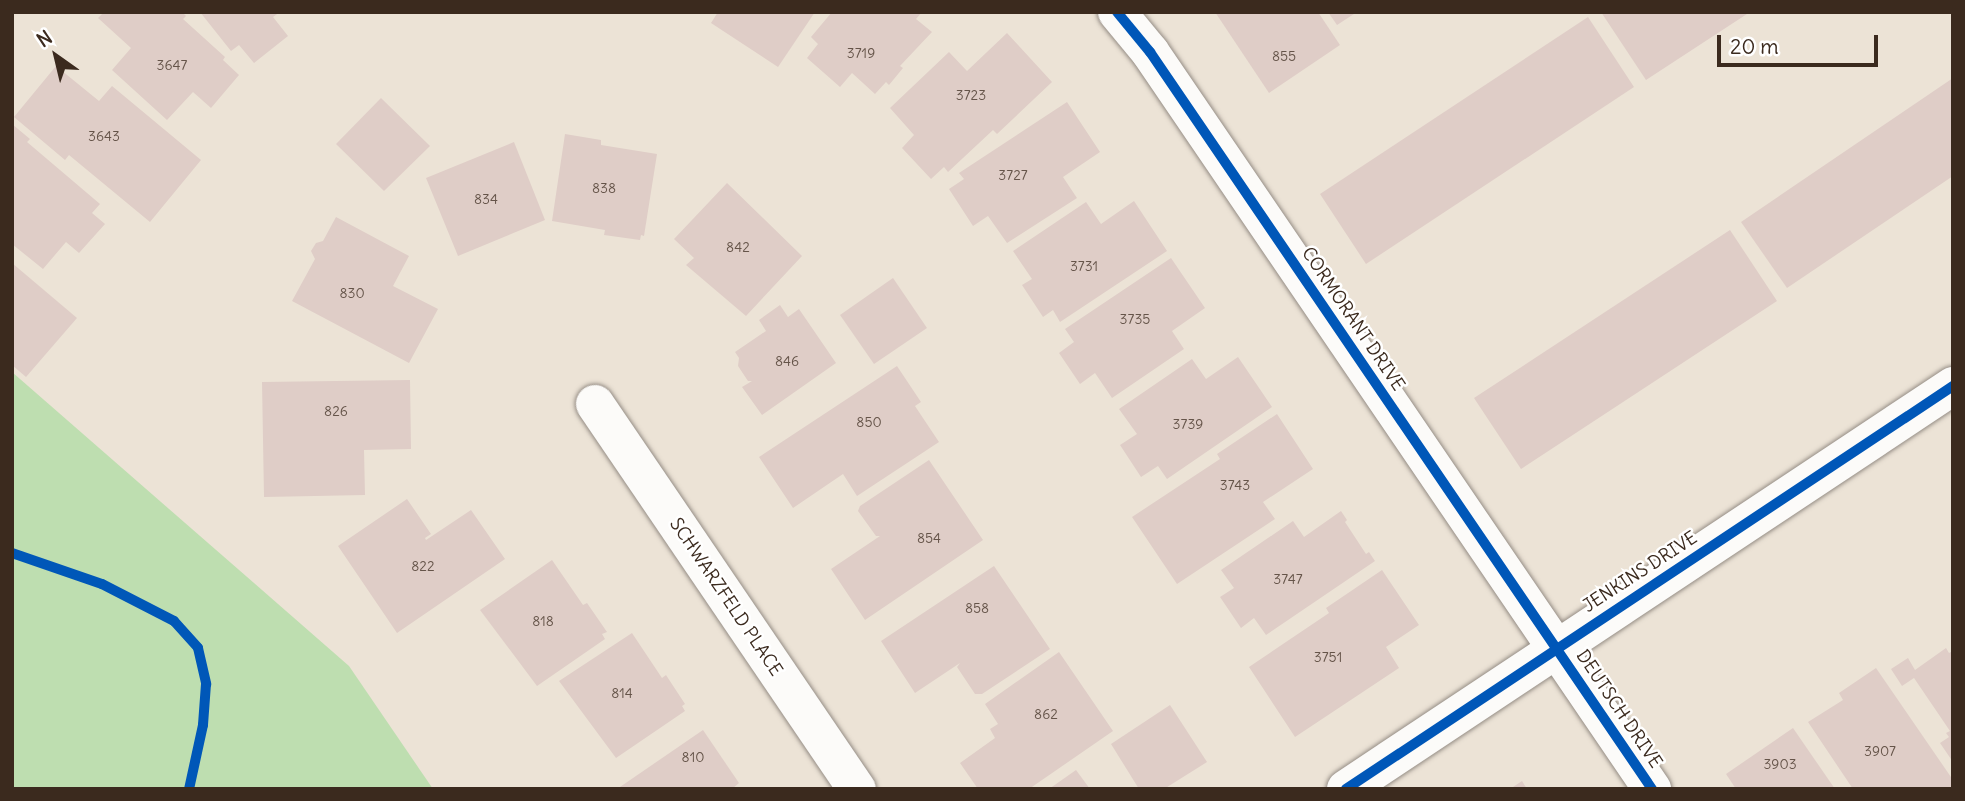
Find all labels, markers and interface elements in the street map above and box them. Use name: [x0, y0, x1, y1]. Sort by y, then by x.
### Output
north arrow: [21, 21, 91, 91]
scale bar: [1720, 21, 1881, 65]
text: N: [32, 25, 56, 52]
text: 20 m: [1730, 33, 1779, 60]
house number: 3719: [847, 45, 875, 61]
house number: 855: [1272, 48, 1296, 64]
house number: 3647: [157, 57, 187, 73]
house number: 3723: [956, 87, 986, 103]
house number: 3643: [88, 128, 120, 144]
house number: 3727: [998, 167, 1028, 183]
house number: 838: [592, 180, 616, 196]
house number: 834: [474, 191, 498, 207]
house number: 842: [726, 239, 750, 255]
street label: CORMORANT DRIVE: [1297, 243, 1409, 395]
house number: 3731: [1070, 258, 1098, 274]
house number: 830: [339, 285, 365, 301]
house number: 3735: [1120, 311, 1150, 327]
house number: 846: [775, 353, 799, 369]
house number: 826: [324, 403, 348, 419]
house number: 850: [856, 414, 882, 430]
house number: 3739: [1173, 416, 1203, 432]
house number: 3743: [1220, 477, 1250, 493]
street label: SCHWARZFELD PLACE: [665, 514, 787, 680]
street label: JENKINS DRIVE: [1579, 527, 1701, 617]
house number: 854: [917, 530, 941, 546]
house number: 822: [411, 558, 435, 574]
house number: 3747: [1273, 571, 1303, 587]
house number: 858: [965, 600, 989, 616]
house number: 818: [532, 613, 554, 629]
street label: DEUTSCH DRIVE: [1572, 646, 1666, 772]
house number: 3751: [1314, 649, 1342, 665]
house number: 814: [611, 685, 633, 701]
house number: 862: [1034, 706, 1058, 722]
house number: 3907: [1864, 743, 1896, 759]
house number: 810: [682, 749, 704, 765]
house number: 3903: [1763, 756, 1797, 772]

